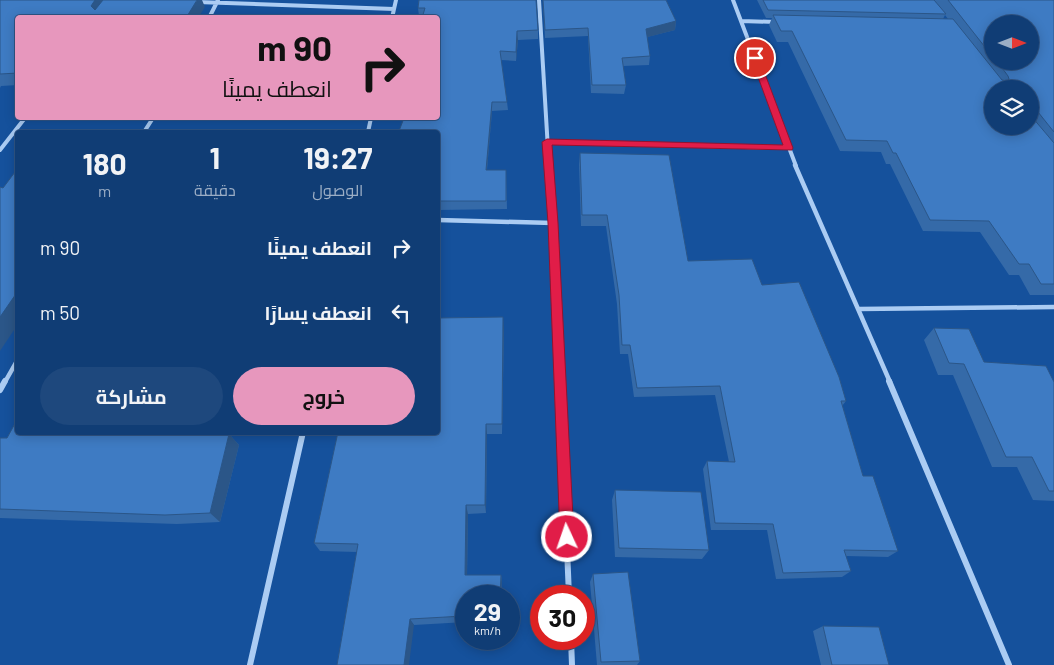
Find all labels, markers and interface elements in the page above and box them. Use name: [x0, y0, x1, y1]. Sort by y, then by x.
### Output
north arrow: [984, 15, 1039, 70]
map controls: [984, 15, 1039, 135]
text: 90 m: [257, 26, 332, 68]
icon: right: [350, 35, 415, 100]
pin: [734, 37, 776, 79]
icon: arrive: [741, 44, 769, 72]
text: انعطف يمينًا: [222, 75, 332, 101]
button: layers: [984, 80, 1039, 135]
text: 1: [210, 139, 220, 175]
text: 19:27: [303, 139, 372, 175]
text: 180: [83, 145, 127, 181]
text: دقيقة: [194, 180, 236, 199]
text: الوصول: [312, 180, 363, 199]
text: m: [98, 181, 111, 200]
icon: right: [387, 234, 415, 262]
text: 90 m: [40, 236, 80, 259]
text: انعطف يمينًا: [267, 236, 372, 259]
icon: left: [387, 299, 415, 327]
text: 50 m: [40, 301, 80, 324]
text: انعطف يسارًا: [265, 301, 372, 324]
button: مشاركة: [40, 367, 223, 425]
button: خروج: [233, 367, 415, 425]
position arrow: [540, 510, 592, 562]
speed limit sign: 30: [530, 585, 595, 650]
text: 29: [474, 596, 501, 626]
text: km/h: [474, 623, 501, 637]

